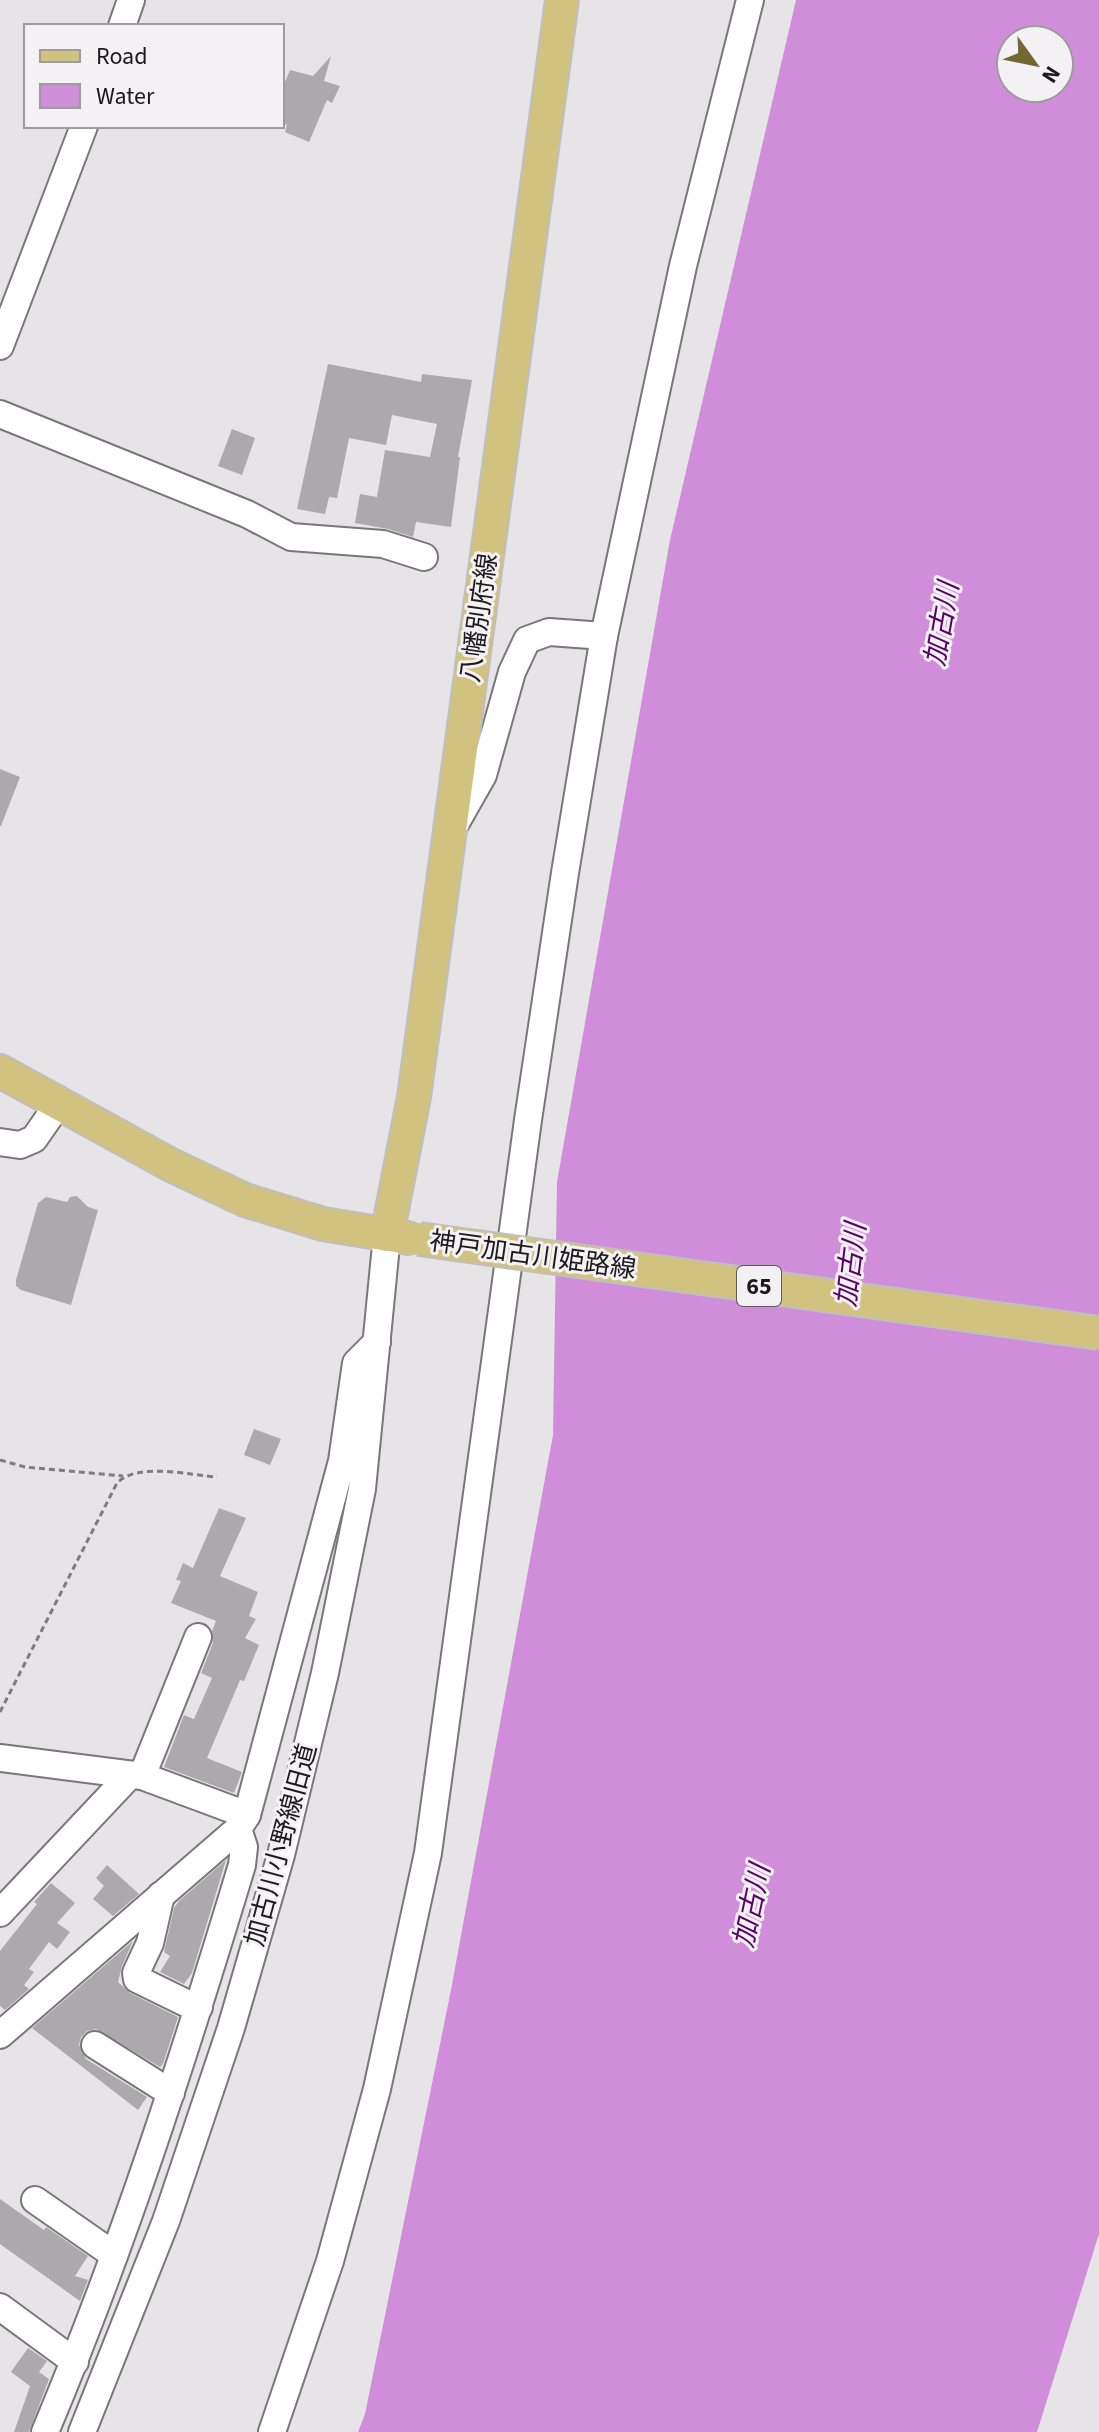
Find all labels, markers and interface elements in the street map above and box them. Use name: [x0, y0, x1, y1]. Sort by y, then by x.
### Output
legend: [24, 24, 284, 128]
north arrow: [995, 24, 1075, 104]
text: Road: [96, 39, 148, 74]
text: N: [1034, 59, 1068, 89]
text: Water: [96, 79, 155, 114]
street label: 八幡別府線: [452, 551, 506, 685]
water label: 加古川: [915, 576, 970, 669]
water label: 加古川: [826, 1218, 876, 1309]
street label: 神戸加古川姫路線: [427, 1222, 639, 1288]
road number: 65: [737, 1266, 781, 1306]
street label: 加古川小野線旧道: [236, 1740, 326, 1950]
water label: 加古川: [724, 1858, 781, 1951]

